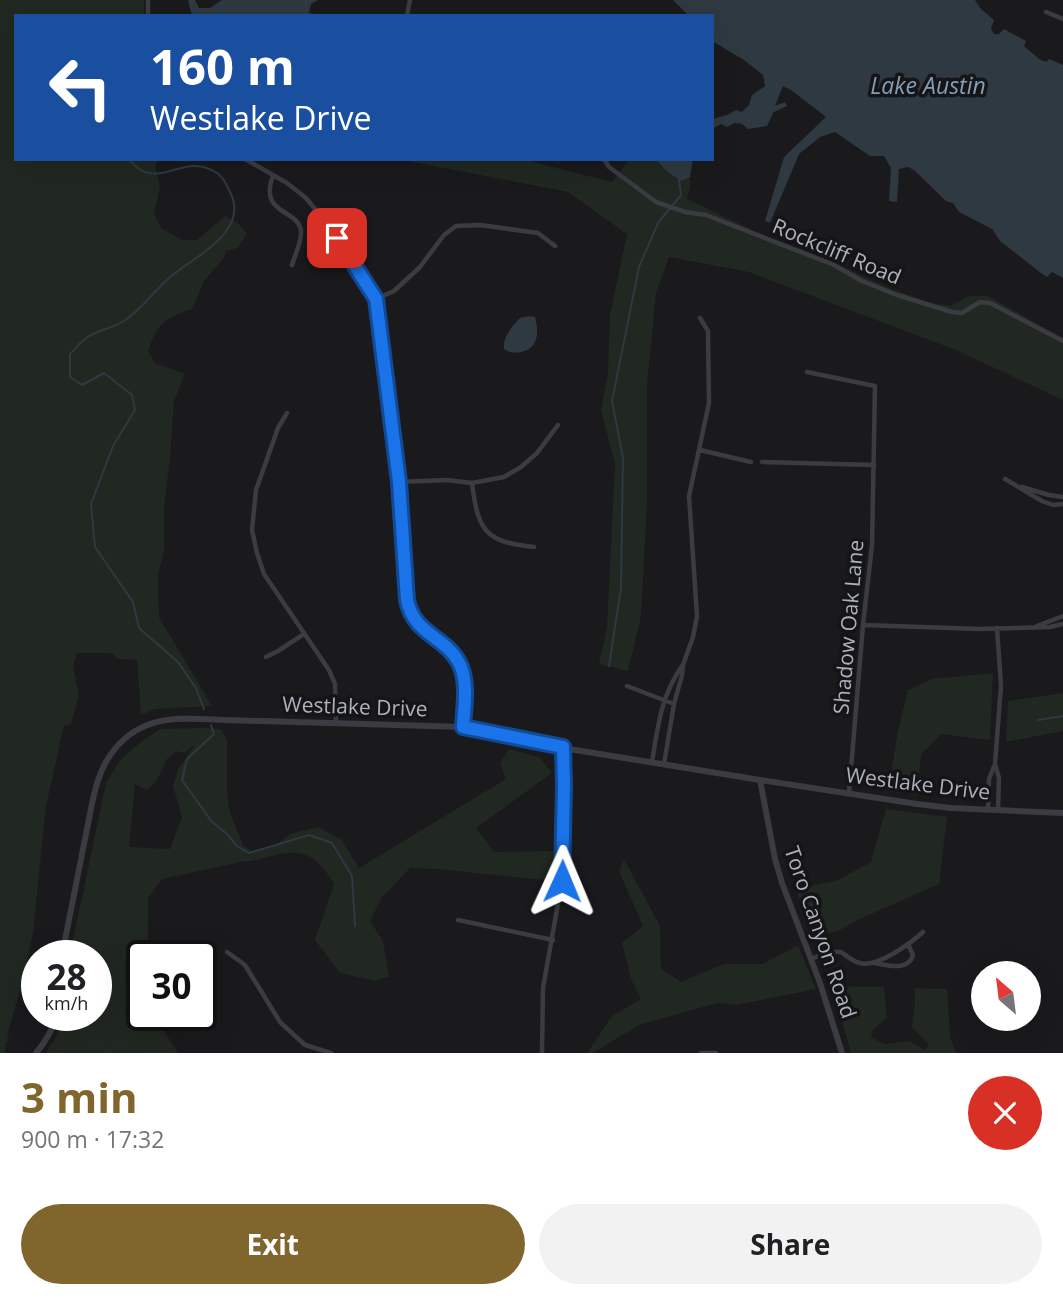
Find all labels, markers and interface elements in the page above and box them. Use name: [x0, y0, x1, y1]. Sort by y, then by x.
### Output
text: 160 m: [150, 33, 295, 99]
icon: left: [35, 42, 126, 133]
water label: Lake Austin: [870, 69, 986, 101]
text: Westlake Drive: [150, 96, 371, 139]
pin: [307, 208, 367, 268]
street label: Rockcliff Road: [768, 211, 906, 291]
icon: arrive: [318, 219, 356, 257]
street label: Shadow Oak Lane: [826, 539, 870, 715]
street label: Westlake Drive: [282, 689, 428, 723]
street label: Westlake Drive: [844, 760, 992, 806]
street label: Toro Canyon Road: [778, 842, 864, 1022]
position arrow: [525, 844, 599, 918]
speed limit sign: 30: [126, 940, 217, 1031]
text: 28: [46, 953, 87, 1000]
north arrow: [971, 961, 1041, 1031]
map controls: [971, 961, 1041, 1031]
text: km/h: [45, 991, 88, 1015]
text: 3 min: [21, 1068, 138, 1125]
button: close: [968, 1076, 1042, 1150]
text: 900 m · 17:32: [21, 1123, 164, 1155]
button: Exit: [21, 1204, 525, 1284]
button: Share: [539, 1204, 1042, 1284]

